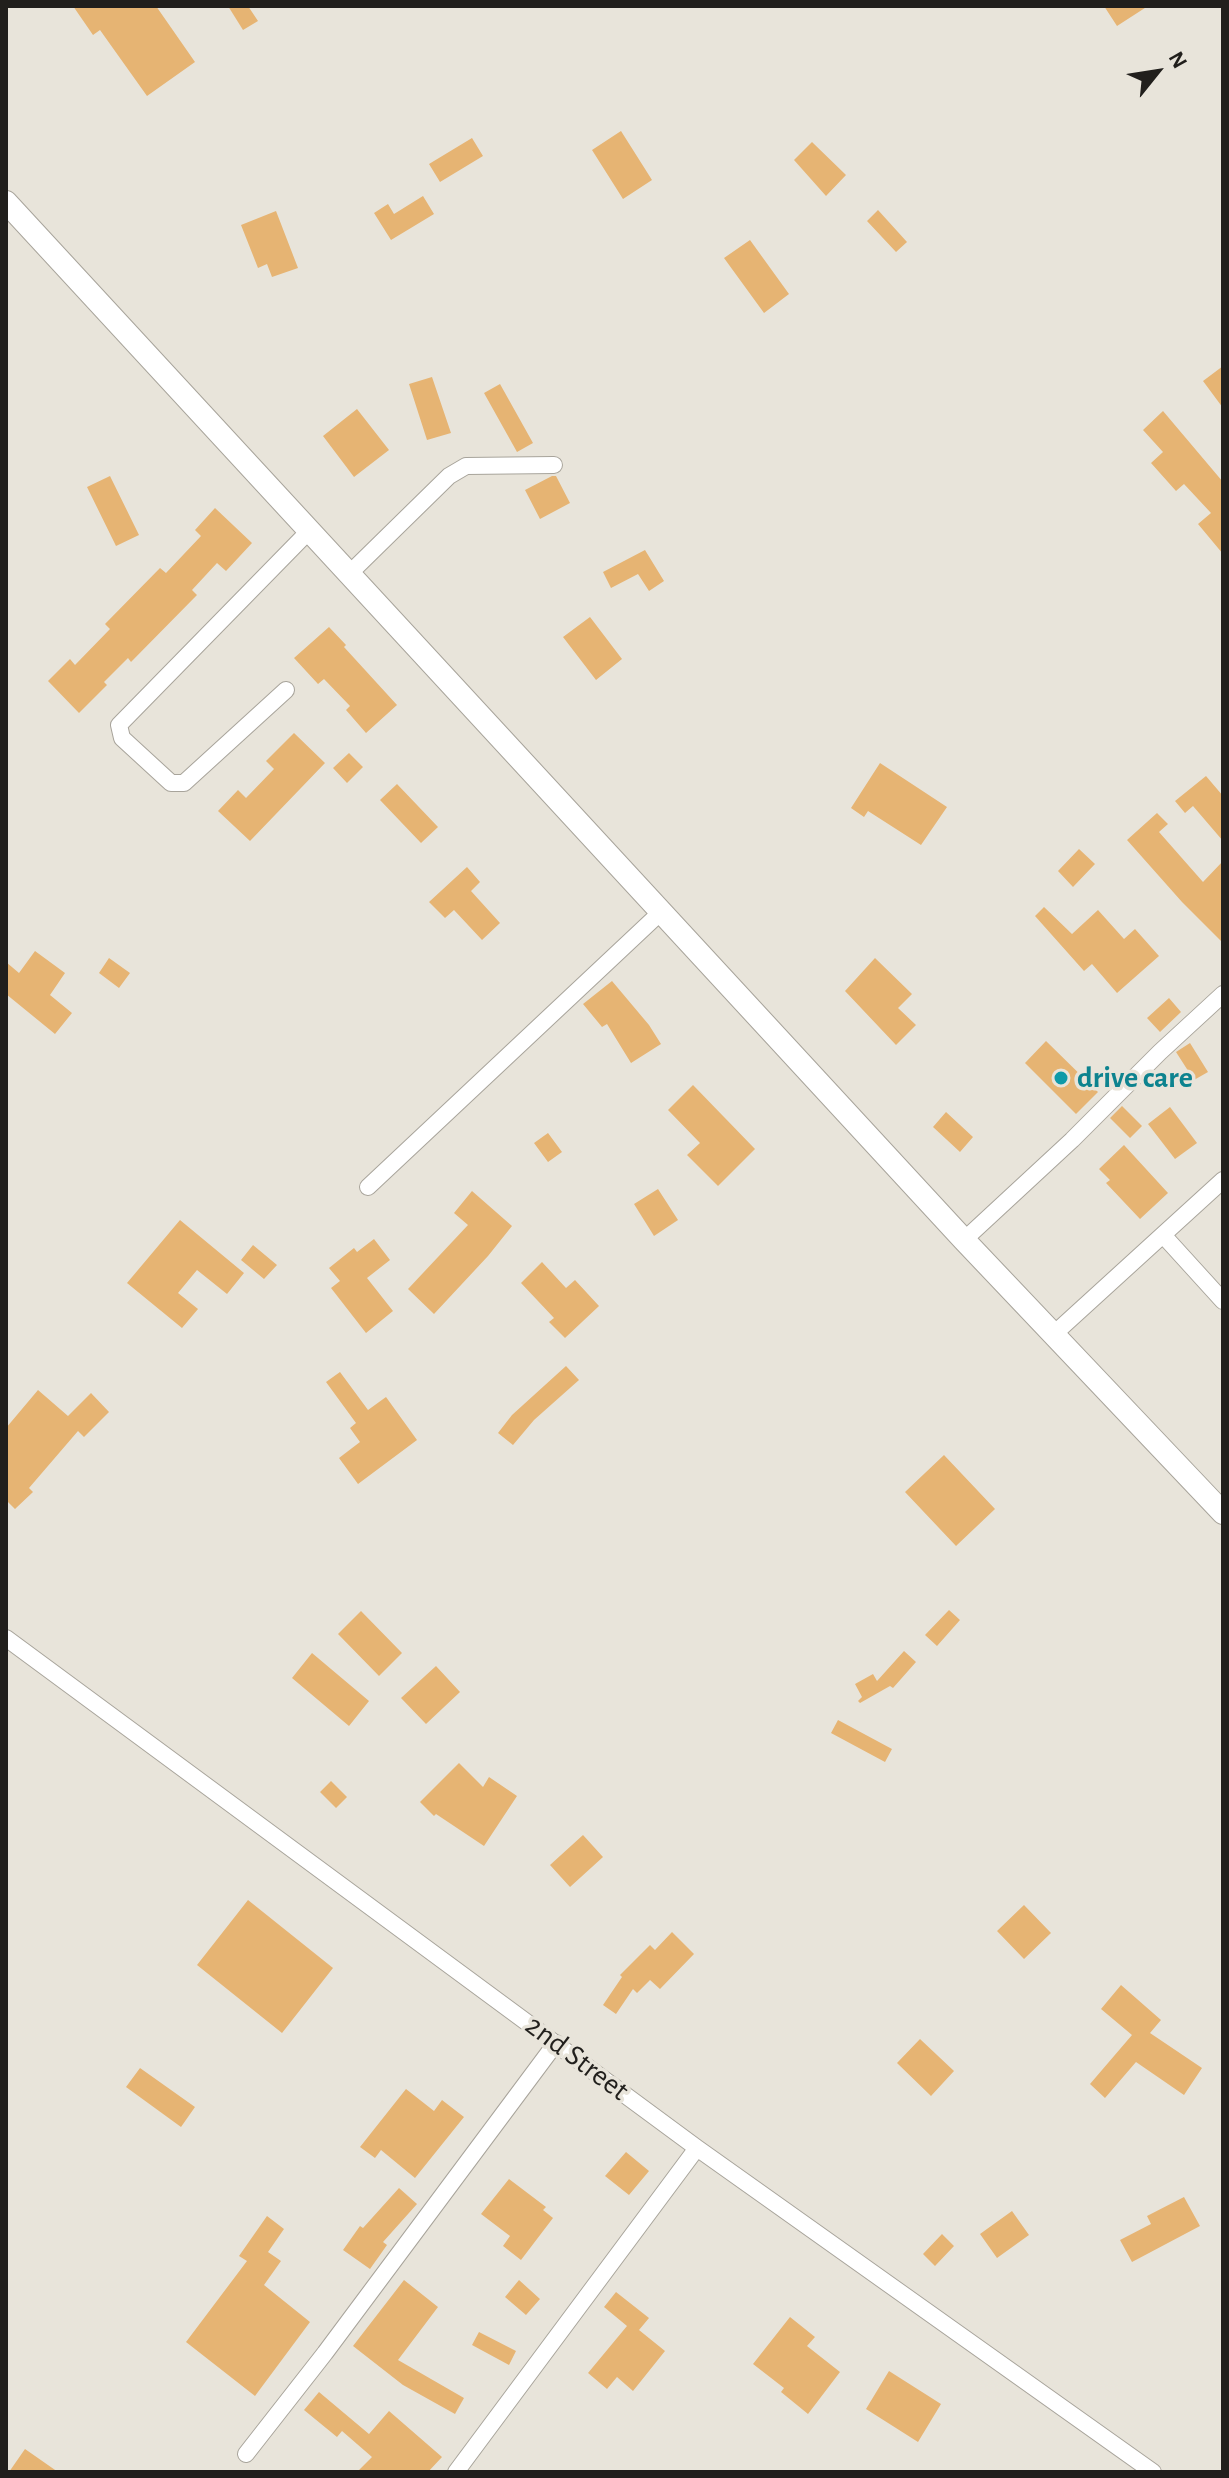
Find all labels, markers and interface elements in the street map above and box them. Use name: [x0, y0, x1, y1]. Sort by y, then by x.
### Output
north arrow: [1117, 32, 1197, 112]
text: N: [1164, 48, 1191, 72]
place label: drive care: [1077, 1060, 1193, 1096]
marker: drive care: [1052, 1069, 1070, 1087]
street label: 2nd Street: [518, 2007, 636, 2109]

